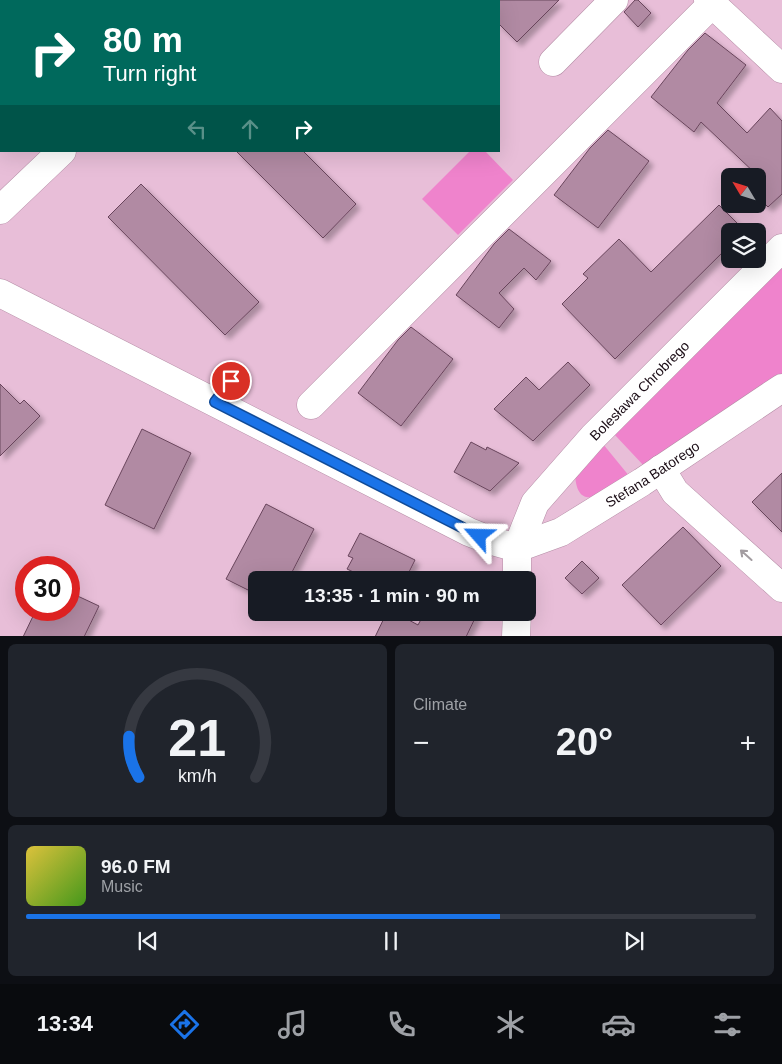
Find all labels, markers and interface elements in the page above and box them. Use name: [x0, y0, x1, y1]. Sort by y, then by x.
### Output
icon: right: [20, 20, 85, 85]
text: 80 m: [103, 20, 183, 59]
text: Turn right: [103, 61, 196, 86]
icon: left: [183, 115, 211, 143]
icon: ahead: [236, 115, 264, 143]
icon: right: [289, 115, 317, 143]
north arrow: [721, 168, 766, 212]
map controls: [721, 168, 766, 268]
button: layers: [721, 223, 766, 268]
street label: Bolesława Chrobrego: [586, 337, 693, 444]
pin: [210, 360, 252, 402]
icon: arrive: [217, 367, 245, 395]
street label: Stefana Batorego: [602, 438, 703, 511]
position arrow: [452, 509, 504, 561]
one-way arrow: [739, 549, 752, 561]
speed limit sign: 30: [15, 556, 80, 621]
text: 13:35 · 1 min · 90 m: [304, 585, 480, 606]
text: Climate: [413, 696, 467, 713]
text: 21: [169, 709, 226, 767]
text: 20°: [556, 721, 613, 763]
text: −: [413, 727, 429, 758]
text: +: [740, 727, 756, 758]
text: km/h: [178, 766, 217, 786]
text: 96.0 FM: [101, 856, 171, 877]
text: Music: [101, 878, 143, 895]
icon: previous: [134, 927, 162, 955]
icon: pause: [377, 927, 405, 955]
icon: next: [620, 927, 648, 955]
icon: directions: [167, 1007, 202, 1042]
icon: music: [275, 1007, 310, 1042]
icon: phone: [384, 1007, 419, 1042]
icon: climate: [493, 1007, 528, 1042]
icon: car: [601, 1007, 636, 1042]
icon: filters: [710, 1007, 745, 1042]
text: 13:34: [37, 1011, 93, 1036]

